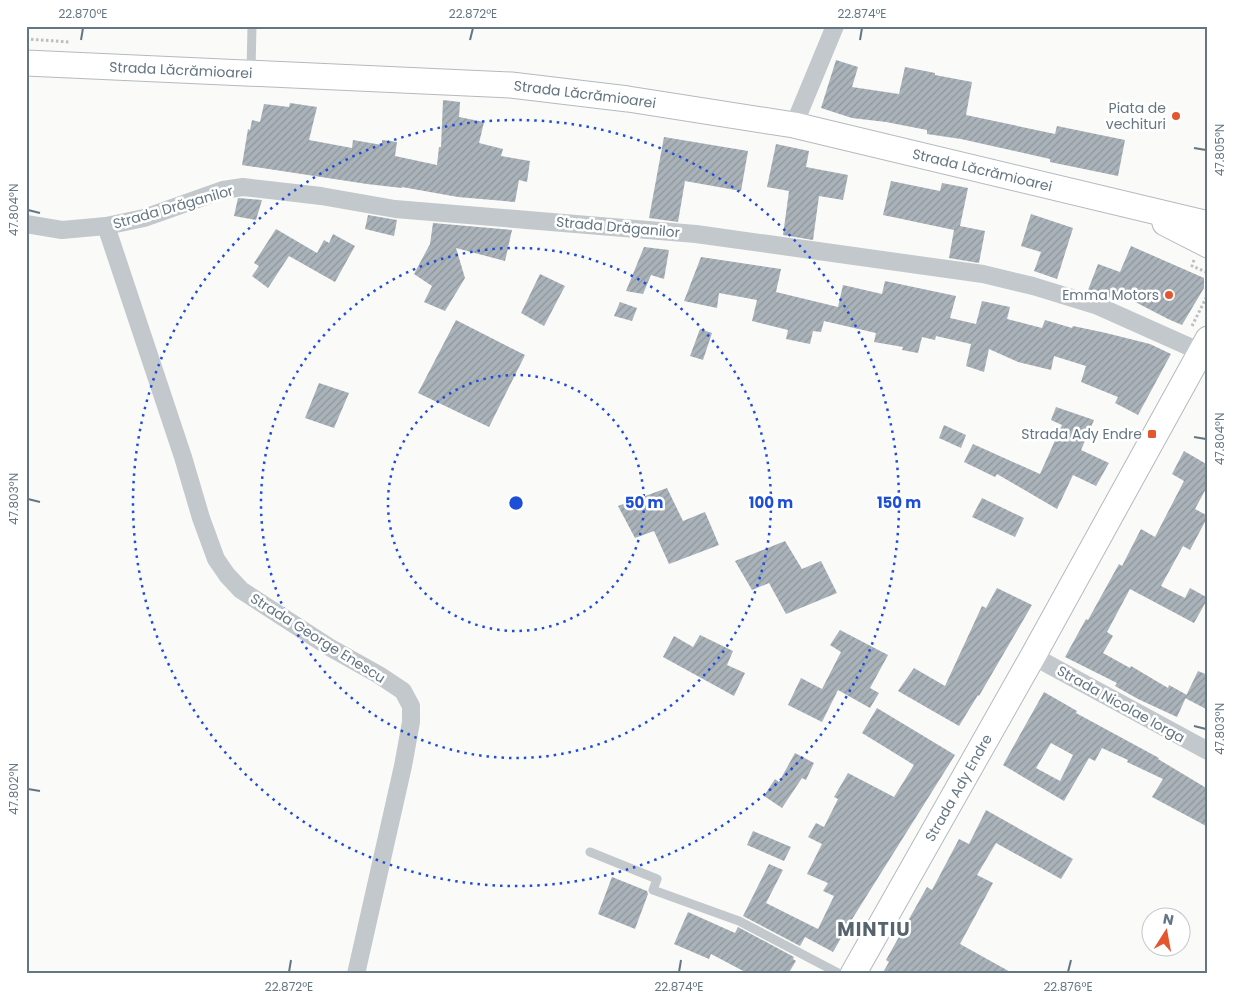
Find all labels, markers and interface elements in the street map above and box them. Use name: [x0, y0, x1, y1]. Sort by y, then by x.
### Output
text: 22.870°E: [58, 5, 108, 22]
text: 22.872°E: [449, 5, 497, 22]
text: 22.874°E: [837, 5, 887, 22]
street label: Strada Lăcrămioarei: [109, 57, 253, 83]
street label: Strada Lăcrămioarei: [513, 75, 657, 113]
place label: Piata de vechituri: [1106, 98, 1166, 134]
marker: Piata de vechituri: [1170, 110, 1182, 122]
text: 47.805°N: [1211, 124, 1228, 176]
street label: Strada Lăcrămioarei: [910, 144, 1054, 196]
street label: Strada Drăganilor: [111, 180, 235, 234]
text: 47.804°N: [5, 184, 22, 236]
street label: Strada Drăganilor: [555, 212, 681, 242]
place label: Emma Motors: [1062, 285, 1159, 305]
marker: Emma Motors: [1163, 289, 1175, 301]
text: 47.804°N: [1211, 413, 1228, 465]
place label: Strada Ady Endre: [1021, 424, 1142, 444]
marker: Strada Ady Endre: [1146, 428, 1158, 440]
text: 47.803°N: [5, 473, 22, 525]
text: 50 m: [625, 492, 663, 513]
text: 100 m: [749, 492, 793, 513]
text: 150 m: [877, 492, 921, 513]
centre of rings: [507, 494, 525, 512]
street label: Strada George Enescu: [247, 588, 389, 688]
street label: Strada Nicolae Iorga: [1053, 661, 1189, 747]
text: 47.803°N: [1211, 703, 1228, 755]
street label: Strada Ady Endre: [920, 730, 997, 845]
text: 47.802°N: [5, 763, 22, 815]
north arrow: [1142, 908, 1192, 958]
text: N: [1161, 908, 1176, 930]
district label: MINTIU: [837, 916, 911, 943]
text: 22.872°E: [265, 978, 313, 995]
text: 22.874°E: [654, 978, 704, 995]
text: 22.876°E: [1043, 978, 1093, 995]

